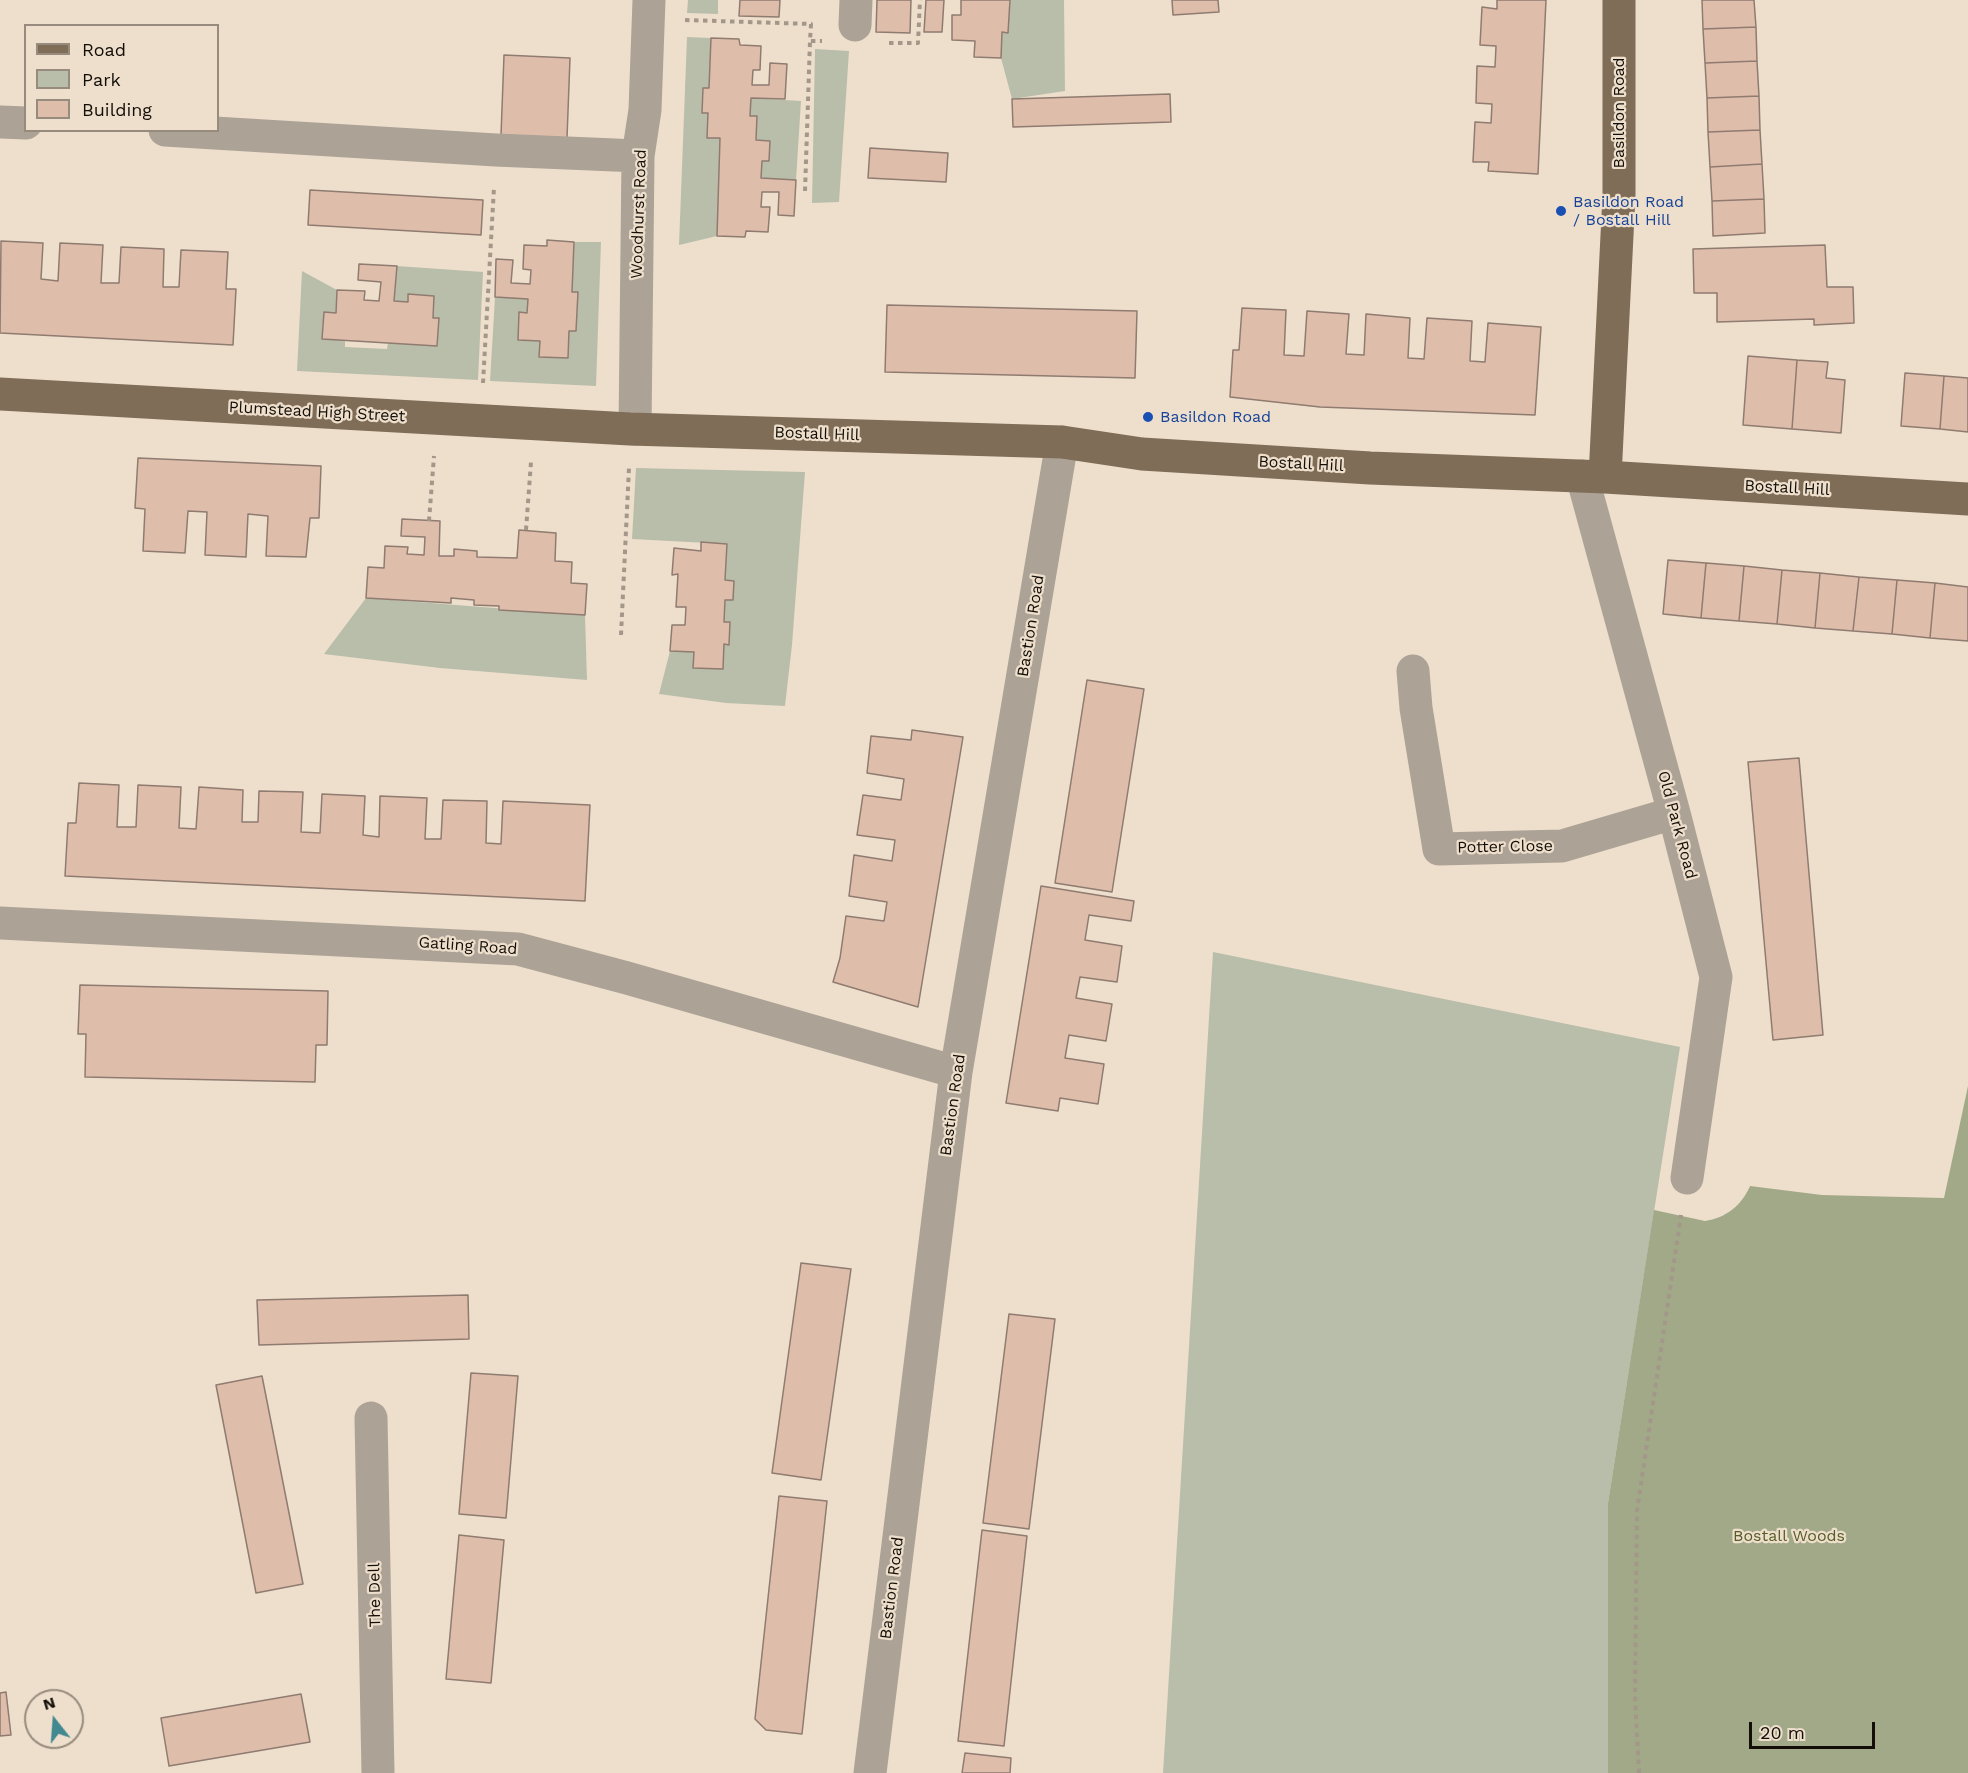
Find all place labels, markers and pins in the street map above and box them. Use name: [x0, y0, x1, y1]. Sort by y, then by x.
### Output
place label: Basildon Road / Bostall Hill: [1573, 192, 1684, 230]
marker: Basildon Road / Bostall Hill: [1554, 204, 1568, 218]
place label: Basildon Road: [1160, 407, 1271, 427]
marker: Basildon Road: [1141, 410, 1155, 424]

